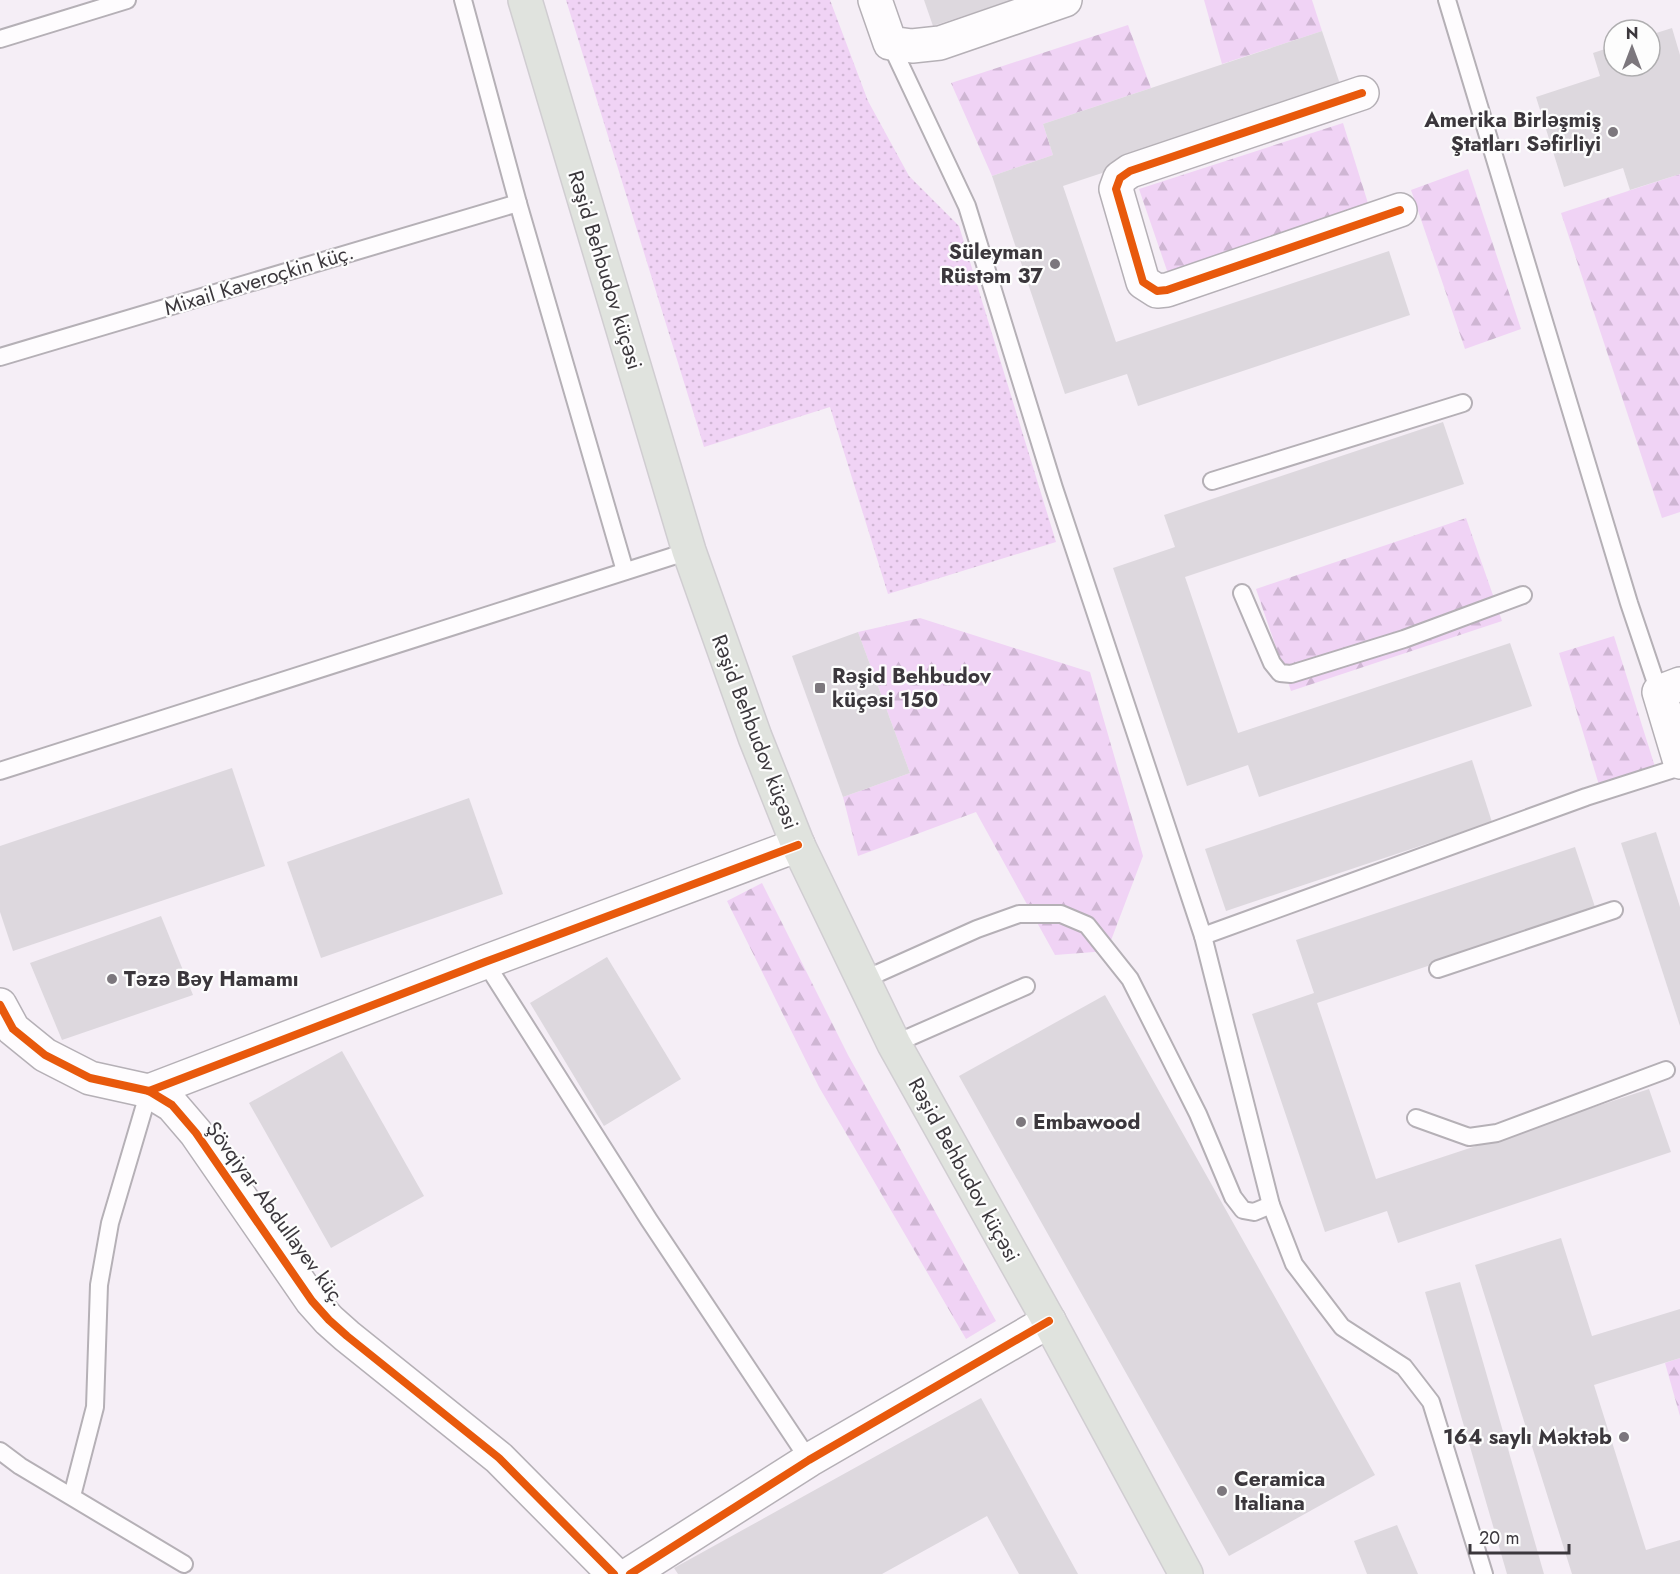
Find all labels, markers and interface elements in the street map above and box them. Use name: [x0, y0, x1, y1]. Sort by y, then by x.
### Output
north arrow: [1602, 18, 1662, 78]
text: N: [1626, 22, 1638, 45]
place label: Amerika Birləşmiş Ştatları Səfirliyi: [1423, 105, 1601, 159]
marker: Amerika Birləşmiş Ştatları Səfirliyi: [1606, 125, 1620, 139]
street label: Rəşid Behbudov küçəsi: [560, 167, 650, 373]
street label: Mixail Kaveroçkin küç.: [161, 237, 357, 323]
place label: Süleyman Rüstəm 37: [940, 237, 1043, 291]
marker: Süleyman Rüstəm 37: [1048, 257, 1062, 271]
street label: Rəşid Behbudov küçəsi: [704, 630, 806, 834]
place label: Rəşid Behbudov küçəsi 150: [832, 661, 992, 715]
marker: Rəşid Behbudov küçəsi 150: [813, 681, 827, 695]
place label: Təzə Bəy Hamamı: [124, 964, 299, 994]
marker: Təzə Bəy Hamamı: [105, 972, 119, 986]
street label: Rəşid Behbudov küçəsi: [901, 1072, 1027, 1268]
place label: Embawood: [1033, 1107, 1140, 1137]
street label: Şövqiyar Abdullayev küç.: [199, 1115, 353, 1313]
marker: Embawood: [1014, 1115, 1028, 1129]
place label: 164 saylı Məktəb: [1443, 1422, 1612, 1452]
marker: 164 saylı Məktəb: [1617, 1430, 1631, 1444]
place label: Ceramica Italiana: [1234, 1464, 1325, 1518]
marker: Ceramica Italiana: [1215, 1484, 1229, 1498]
scale bar: [1470, 1517, 1569, 1555]
text: 20 m: [1479, 1525, 1519, 1551]

